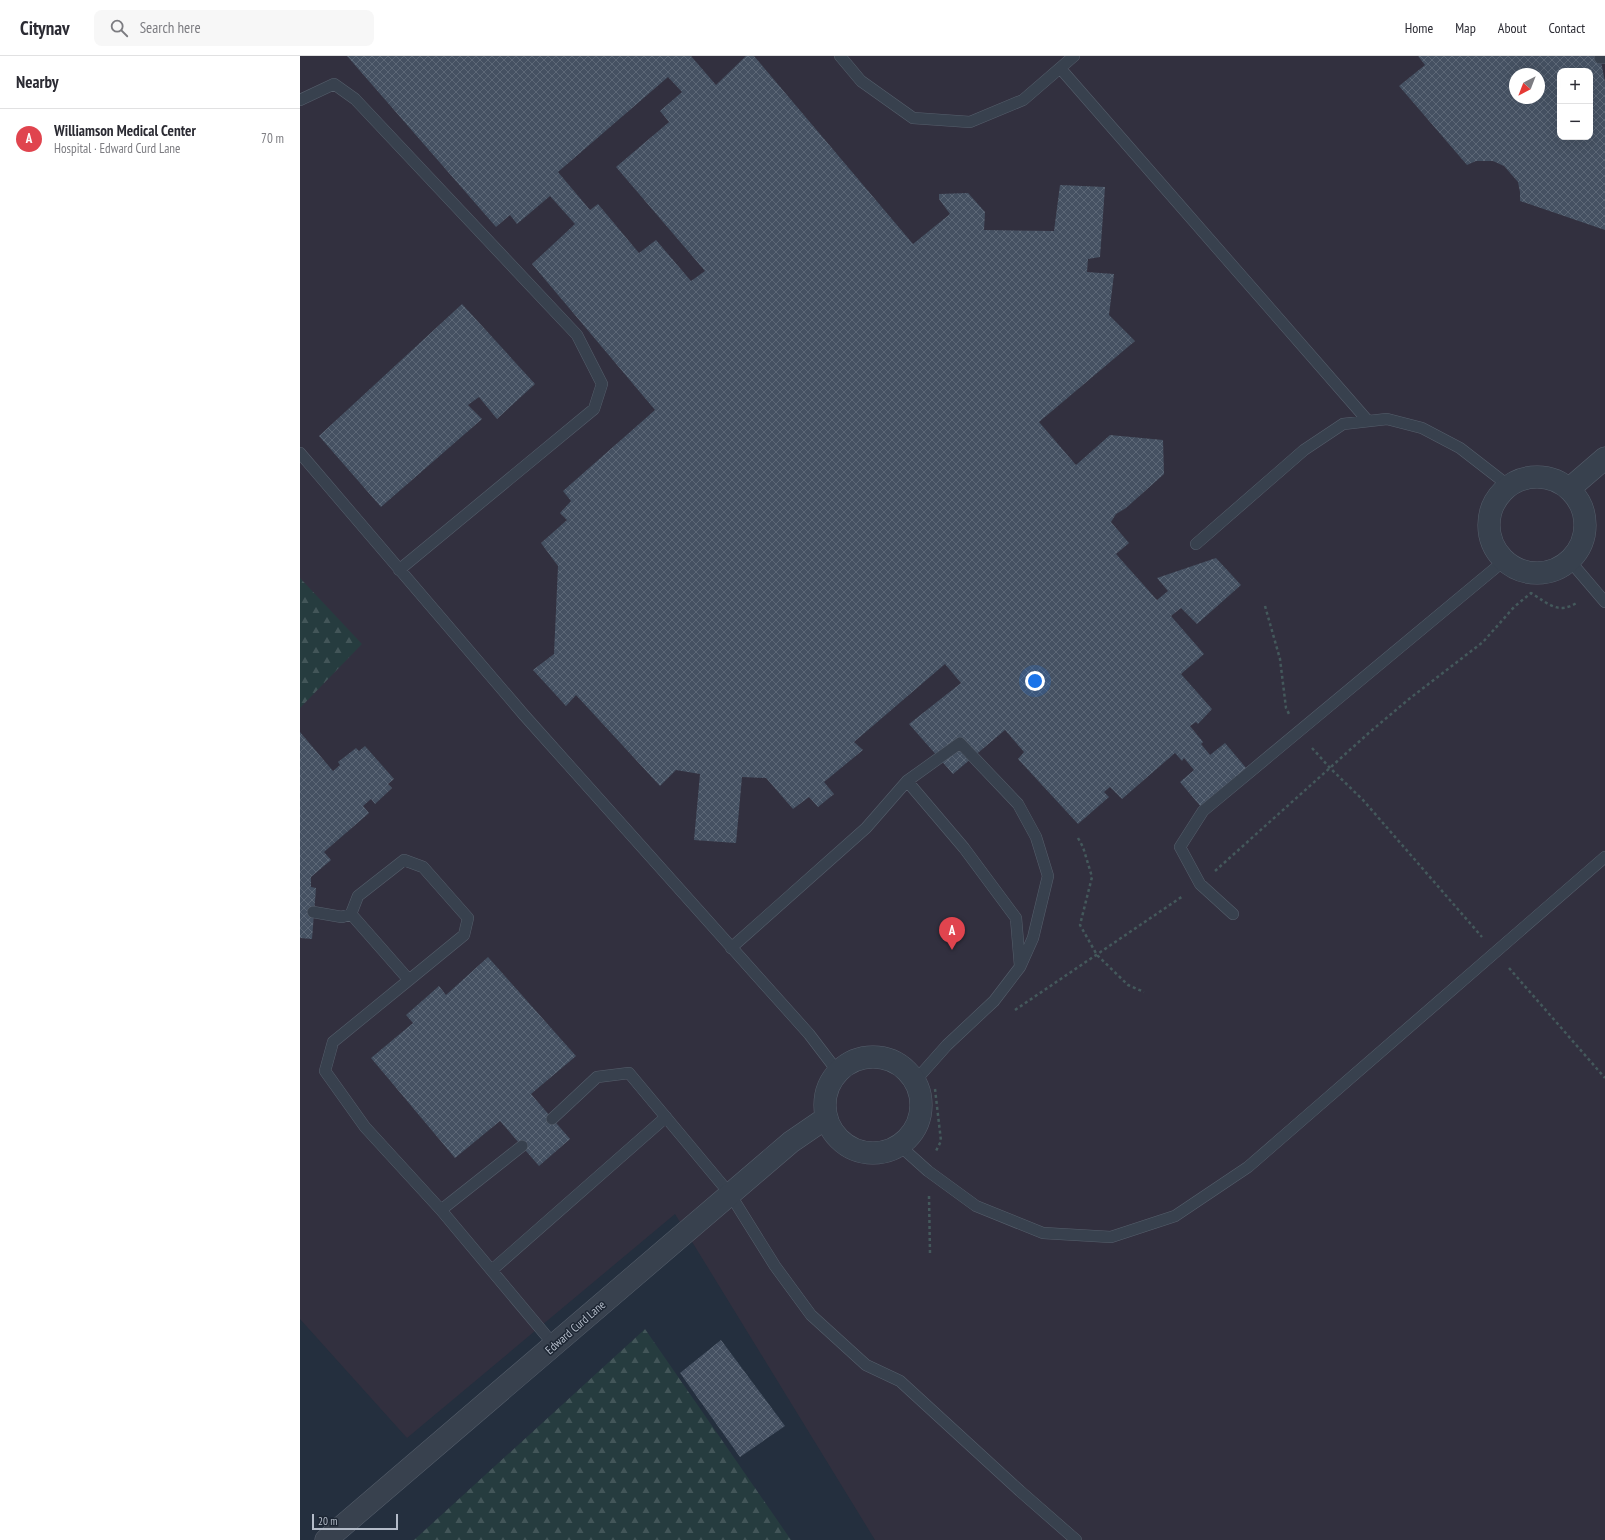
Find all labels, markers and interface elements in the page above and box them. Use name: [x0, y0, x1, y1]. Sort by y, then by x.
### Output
search box: [94, 10, 374, 46]
text: Citynav: [20, 16, 70, 40]
icon: search: [108, 17, 130, 39]
text: Search here: [140, 18, 201, 37]
text: Home: [1405, 19, 1433, 37]
text: Map: [1455, 19, 1476, 37]
text: About: [1498, 19, 1527, 37]
text: Contact: [1549, 19, 1585, 37]
north arrow: [1509, 68, 1545, 104]
map controls: [1557, 68, 1593, 140]
button: +: [1557, 68, 1593, 104]
text: Nearby: [16, 71, 59, 93]
button: −: [1557, 104, 1593, 140]
text: Williamson Medical Center: [54, 121, 196, 140]
text: A: [26, 130, 32, 147]
text: 70 m: [261, 130, 284, 147]
text: Hospital · Edward Curd Lane: [54, 140, 180, 157]
your location: [1025, 671, 1045, 691]
pin: A: [939, 917, 965, 950]
street label: Edward Curd Lane: [542, 1297, 608, 1357]
scale bar: [312, 1512, 398, 1531]
text: 20 m: [318, 1514, 337, 1528]

